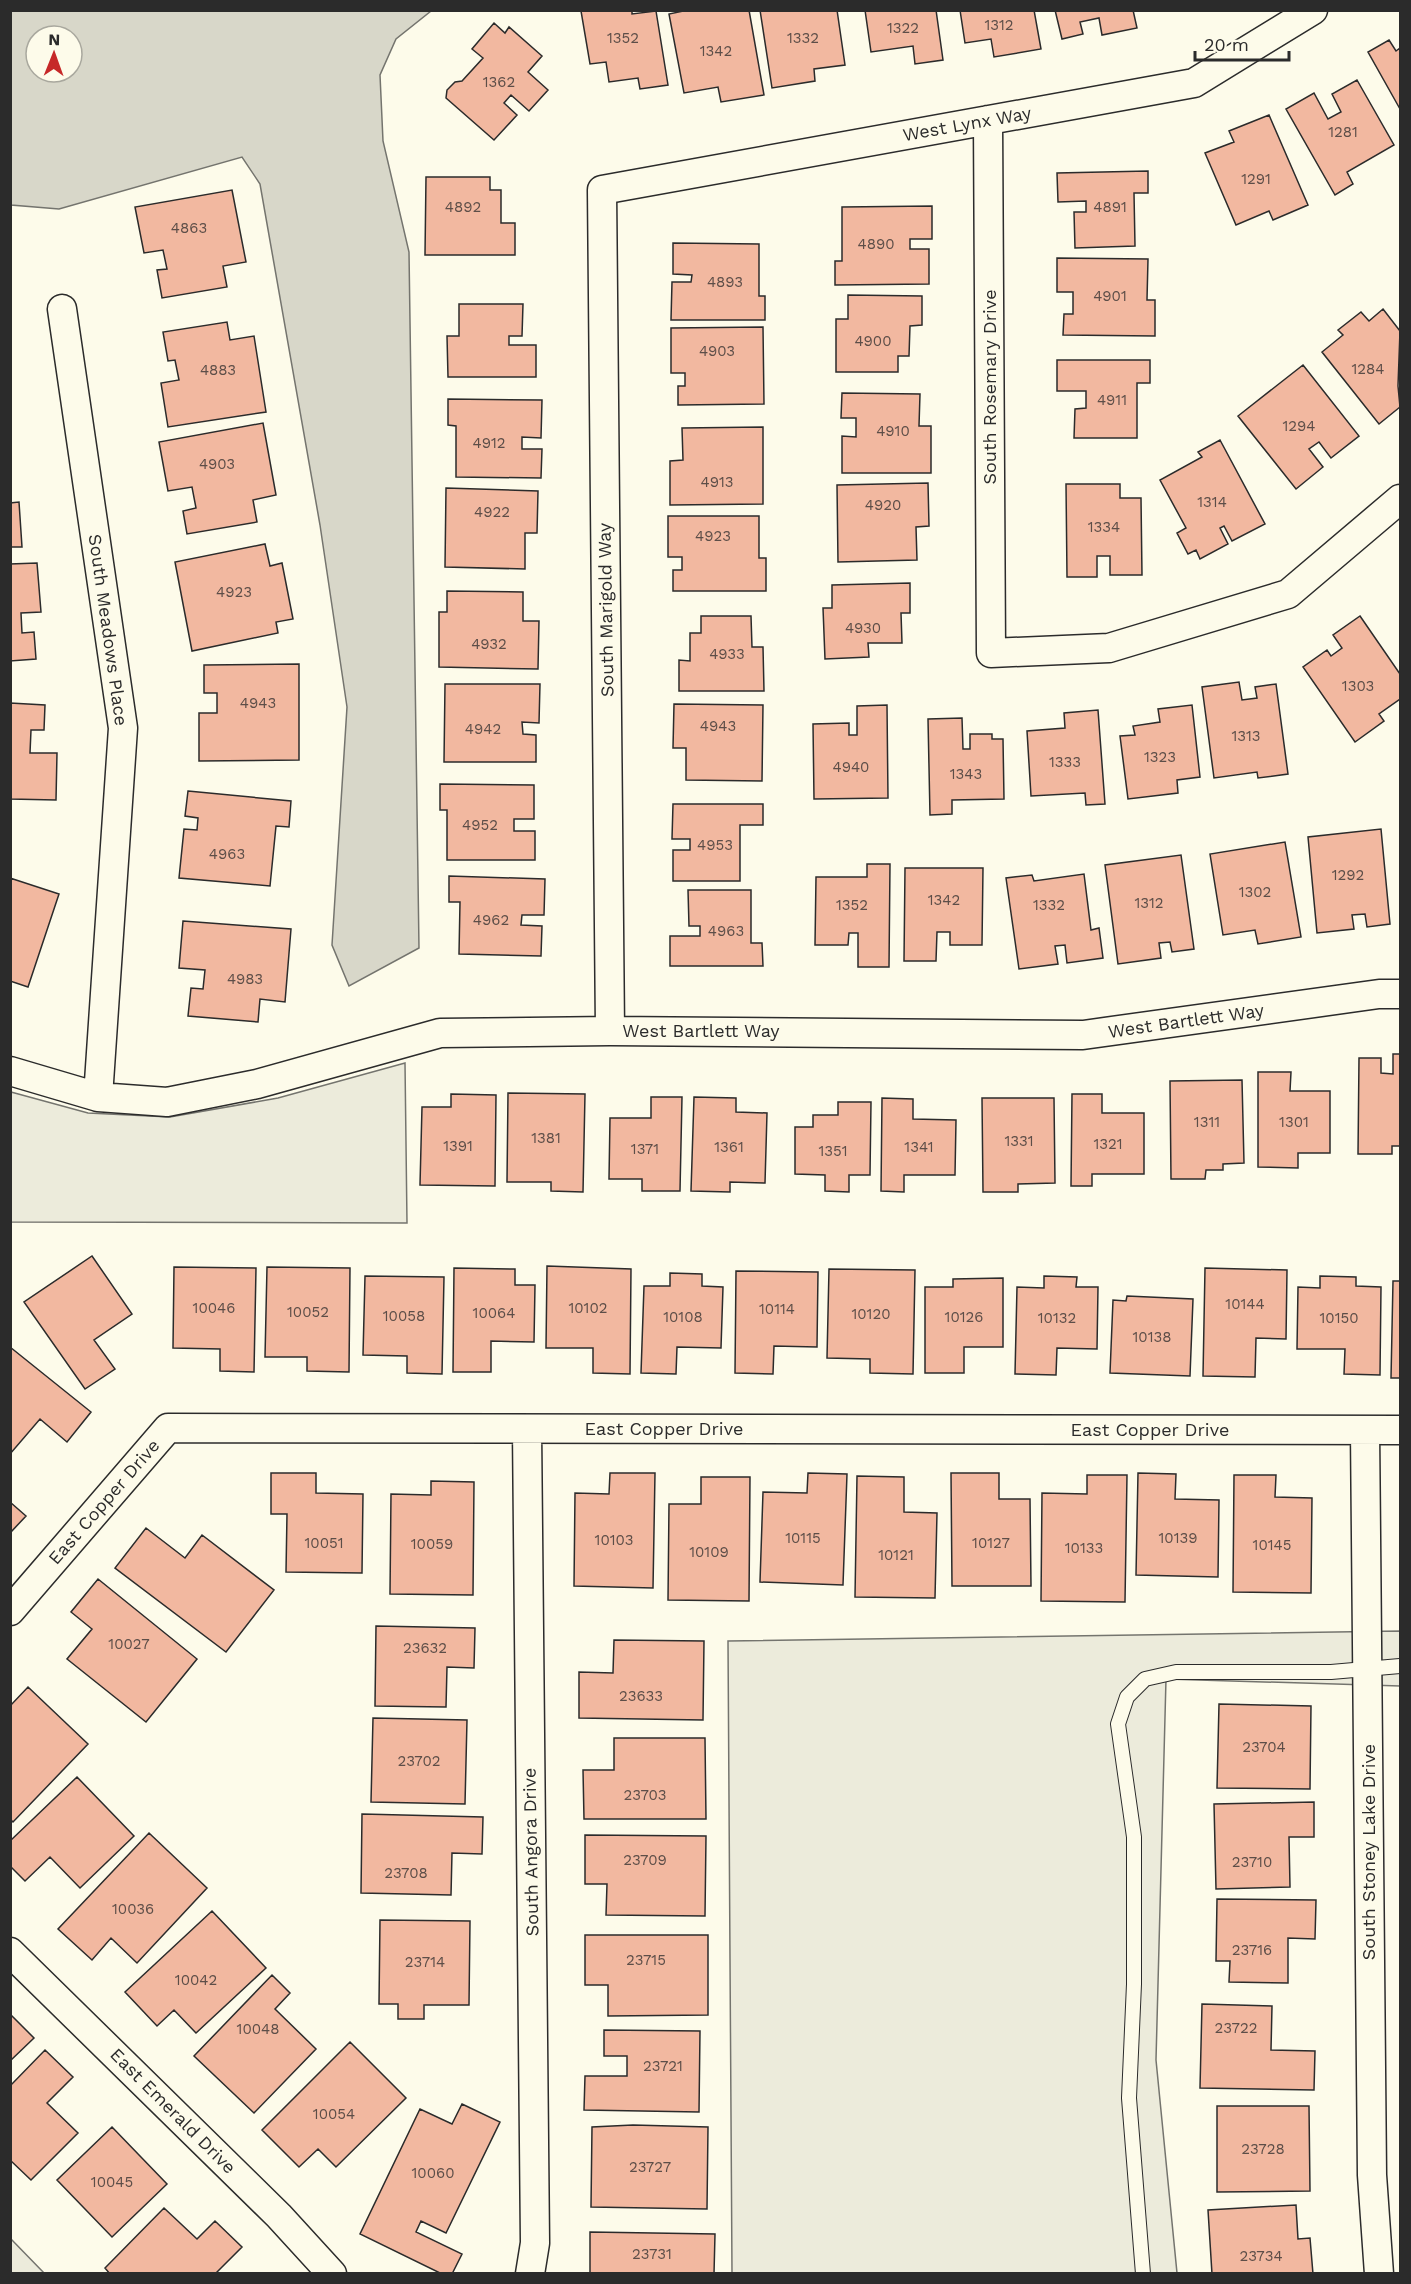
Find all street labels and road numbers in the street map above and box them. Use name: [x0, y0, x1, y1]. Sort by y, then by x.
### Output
street label: West Lynx Way: [901, 102, 1034, 145]
street label: South Rosemary Drive: [979, 289, 1000, 485]
street label: South Marigold Way: [593, 522, 618, 697]
street label: South Meadows Place: [85, 533, 132, 727]
street label: West Bartlett Way: [1107, 999, 1266, 1042]
street label: West Bartlett Way: [622, 1020, 780, 1041]
street label: East Copper Drive: [585, 1418, 743, 1439]
street label: East Copper Drive: [1071, 1419, 1229, 1440]
street label: East Copper Drive: [44, 1435, 164, 1568]
street label: South Stoney Lake Drive: [1358, 1744, 1379, 1960]
street label: South Angora Drive: [519, 1767, 542, 1937]
street label: East Emerald Drive: [106, 2044, 240, 2178]

